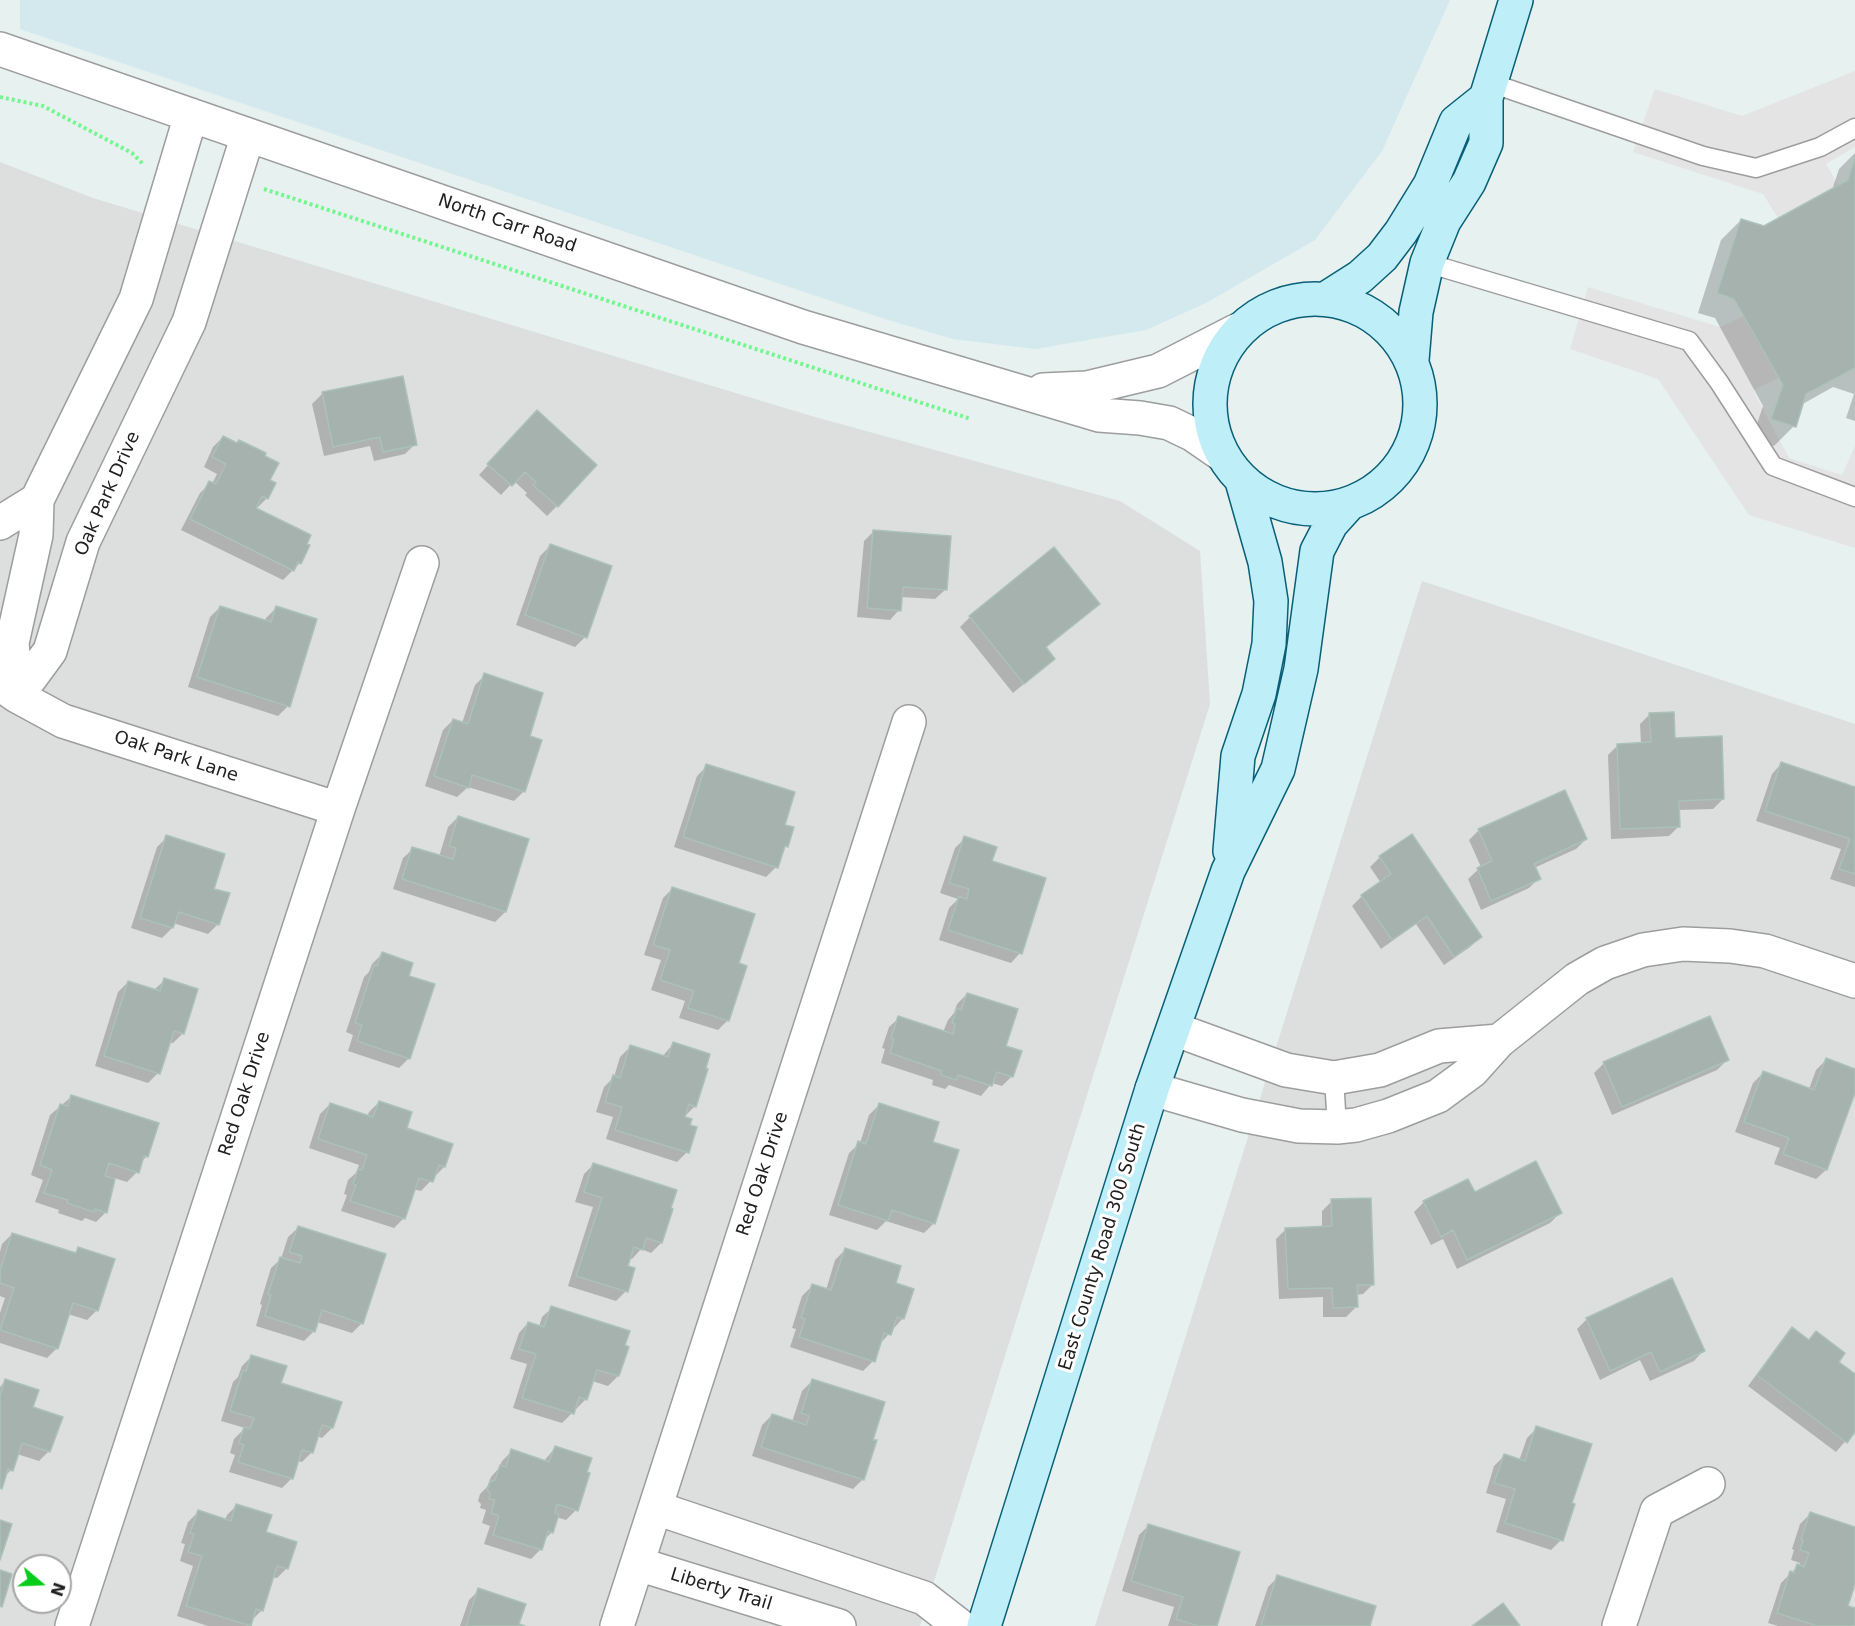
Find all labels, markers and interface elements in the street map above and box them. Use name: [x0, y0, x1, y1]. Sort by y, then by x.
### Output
street label: North Carr Road: [435, 190, 579, 258]
street label: Oak Park Drive: [71, 428, 145, 560]
street label: Oak Park Lane: [111, 727, 241, 787]
street label: Red Oak Drive: [215, 1029, 275, 1159]
street label: Red Oak Drive: [733, 1109, 793, 1239]
street label: East County Road 300 South: [1055, 1121, 1151, 1373]
north arrow: [12, 1554, 72, 1614]
street label: Liberty Trail: [668, 1564, 774, 1616]
text: N: [46, 1580, 69, 1599]

